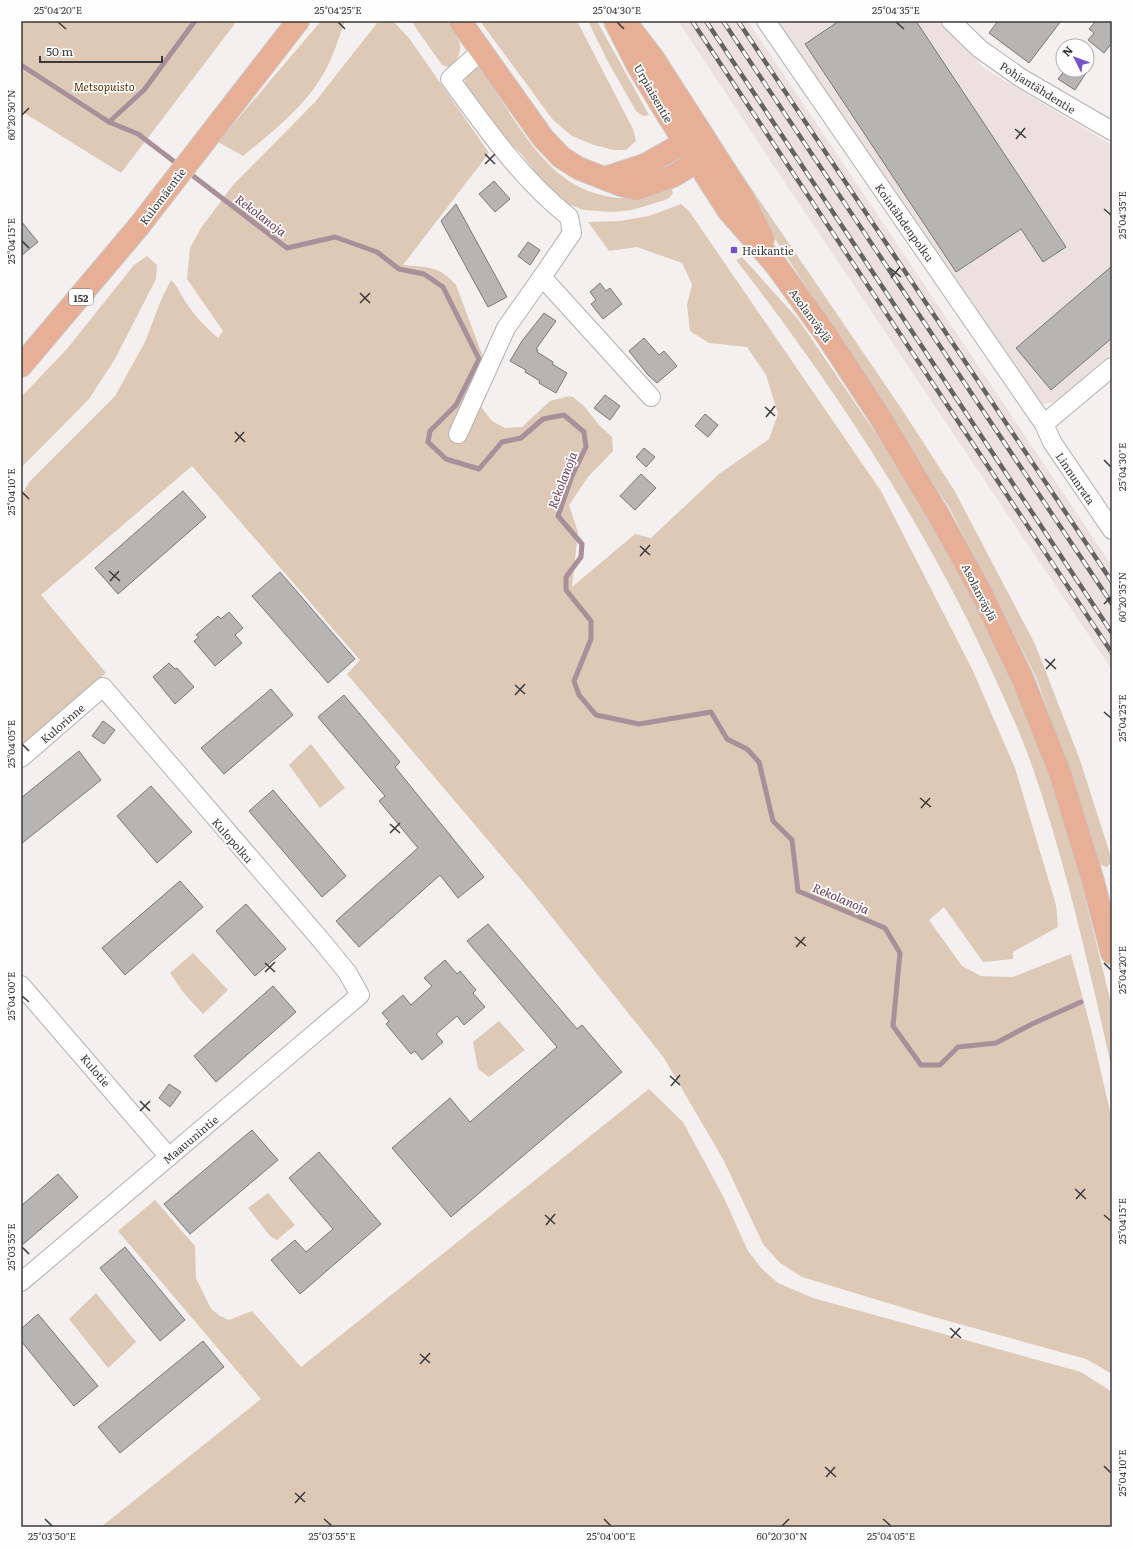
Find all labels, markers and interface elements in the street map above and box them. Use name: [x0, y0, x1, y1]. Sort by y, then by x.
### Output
text: 25°04'20"E: [34, 2, 82, 17]
text: 25°04'25"E: [314, 2, 362, 17]
text: 25°04'30"E: [593, 2, 641, 17]
text: 25°04'35"E: [872, 2, 920, 17]
scale bar: [40, 38, 162, 64]
north arrow: [1055, 38, 1095, 78]
text: 50 m: [46, 42, 73, 60]
text: N: [1058, 42, 1076, 59]
street label: Pohjantähdentie: [997, 57, 1079, 117]
street label: Urpiaisentie: [631, 61, 677, 126]
park label: Metsopuisto: [73, 78, 135, 94]
text: 60°20'50"N: [3, 90, 18, 140]
street label: Kulomäentie: [135, 164, 189, 228]
street label: Kointähdenpolku: [872, 180, 938, 264]
water label: Rekolanoja: [232, 190, 290, 240]
text: 25°04'35"E: [1114, 191, 1129, 239]
text: 25°04'15"E: [3, 218, 18, 264]
place label: Heikantie: [742, 242, 794, 258]
marker: Heikantie: [729, 245, 739, 255]
street label: Asolanväylä: [786, 285, 836, 345]
road number: 152: [69, 289, 93, 305]
text: 25°04'30"E: [1114, 443, 1129, 491]
water label: Rekolanoja: [543, 449, 581, 511]
street label: Linnunrata: [1053, 449, 1099, 507]
text: 25°04'10"E: [3, 468, 18, 516]
street label: Asolanväylä: [959, 560, 1001, 624]
text: 60°20'35"N: [1114, 572, 1129, 622]
text: 25°04'25"E: [1114, 694, 1129, 742]
street label: Kulorinne: [37, 699, 88, 747]
text: 25°04'05"E: [3, 720, 18, 768]
street label: Kulopolku: [209, 814, 257, 866]
water label: Rekolanoja: [810, 878, 872, 918]
text: 25°04'20"E: [1114, 946, 1129, 994]
text: 25°04'00"E: [3, 972, 18, 1020]
street label: Kulotie: [78, 1050, 115, 1090]
street label: Maauunintie: [159, 1111, 221, 1167]
text: 25°04'15"E: [1114, 1198, 1129, 1244]
text: 25°03'55"E: [3, 1223, 18, 1271]
text: 25°04'10"E: [1114, 1449, 1129, 1497]
text: 25°03'50"E: [28, 1528, 76, 1543]
text: 25°03'55"E: [308, 1528, 356, 1543]
text: 25°04'00"E: [587, 1528, 635, 1543]
text: 60°20'30"N: [756, 1528, 808, 1543]
text: 25°04'05"E: [867, 1528, 915, 1543]

